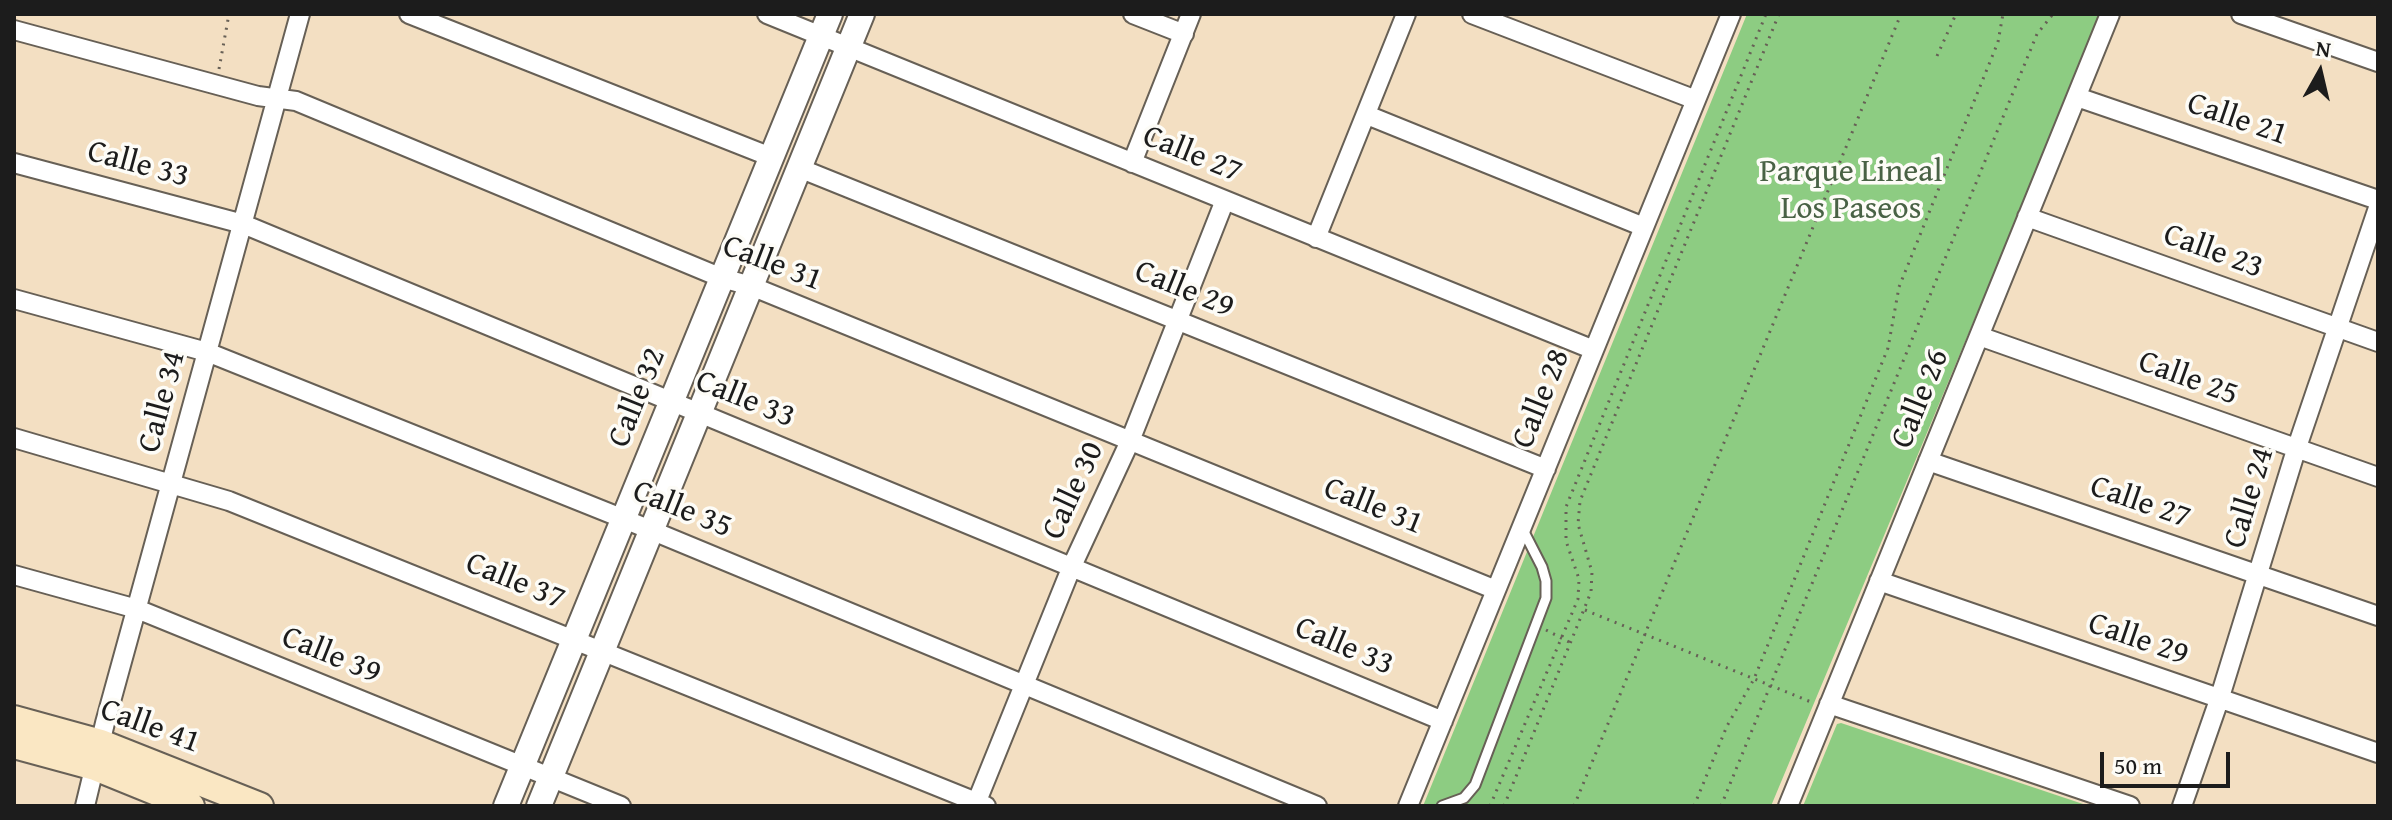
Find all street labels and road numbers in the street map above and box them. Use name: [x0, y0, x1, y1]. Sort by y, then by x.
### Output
street label: Calle 21: [2182, 85, 2292, 155]
street label: Calle 27: [1137, 118, 1247, 192]
street label: Calle 33: [83, 133, 193, 197]
street label: Calle 23: [2158, 216, 2268, 288]
street label: Calle 31: [717, 228, 827, 300]
street label: Calle 29: [1129, 253, 1239, 327]
street label: Calle 32: [601, 343, 675, 453]
street label: Calle 25: [2133, 343, 2243, 415]
street label: Calle 28: [1505, 344, 1579, 454]
street label: Calle 26: [1884, 344, 1958, 454]
street label: Calle 34: [131, 347, 195, 457]
street label: Calle 33: [690, 363, 800, 437]
street label: Calle 30: [1035, 436, 1113, 546]
street label: Calle 24: [2217, 443, 2283, 553]
street label: Calle 27: [2085, 468, 2195, 538]
street label: Calle 31: [1318, 470, 1428, 544]
street label: Calle 35: [627, 473, 737, 547]
street label: Calle 37: [460, 545, 570, 619]
street label: Calle 29: [2083, 605, 2193, 675]
street label: Calle 33: [1289, 609, 1399, 685]
street label: Calle 39: [276, 619, 386, 693]
street label: Calle 41: [95, 691, 205, 763]

